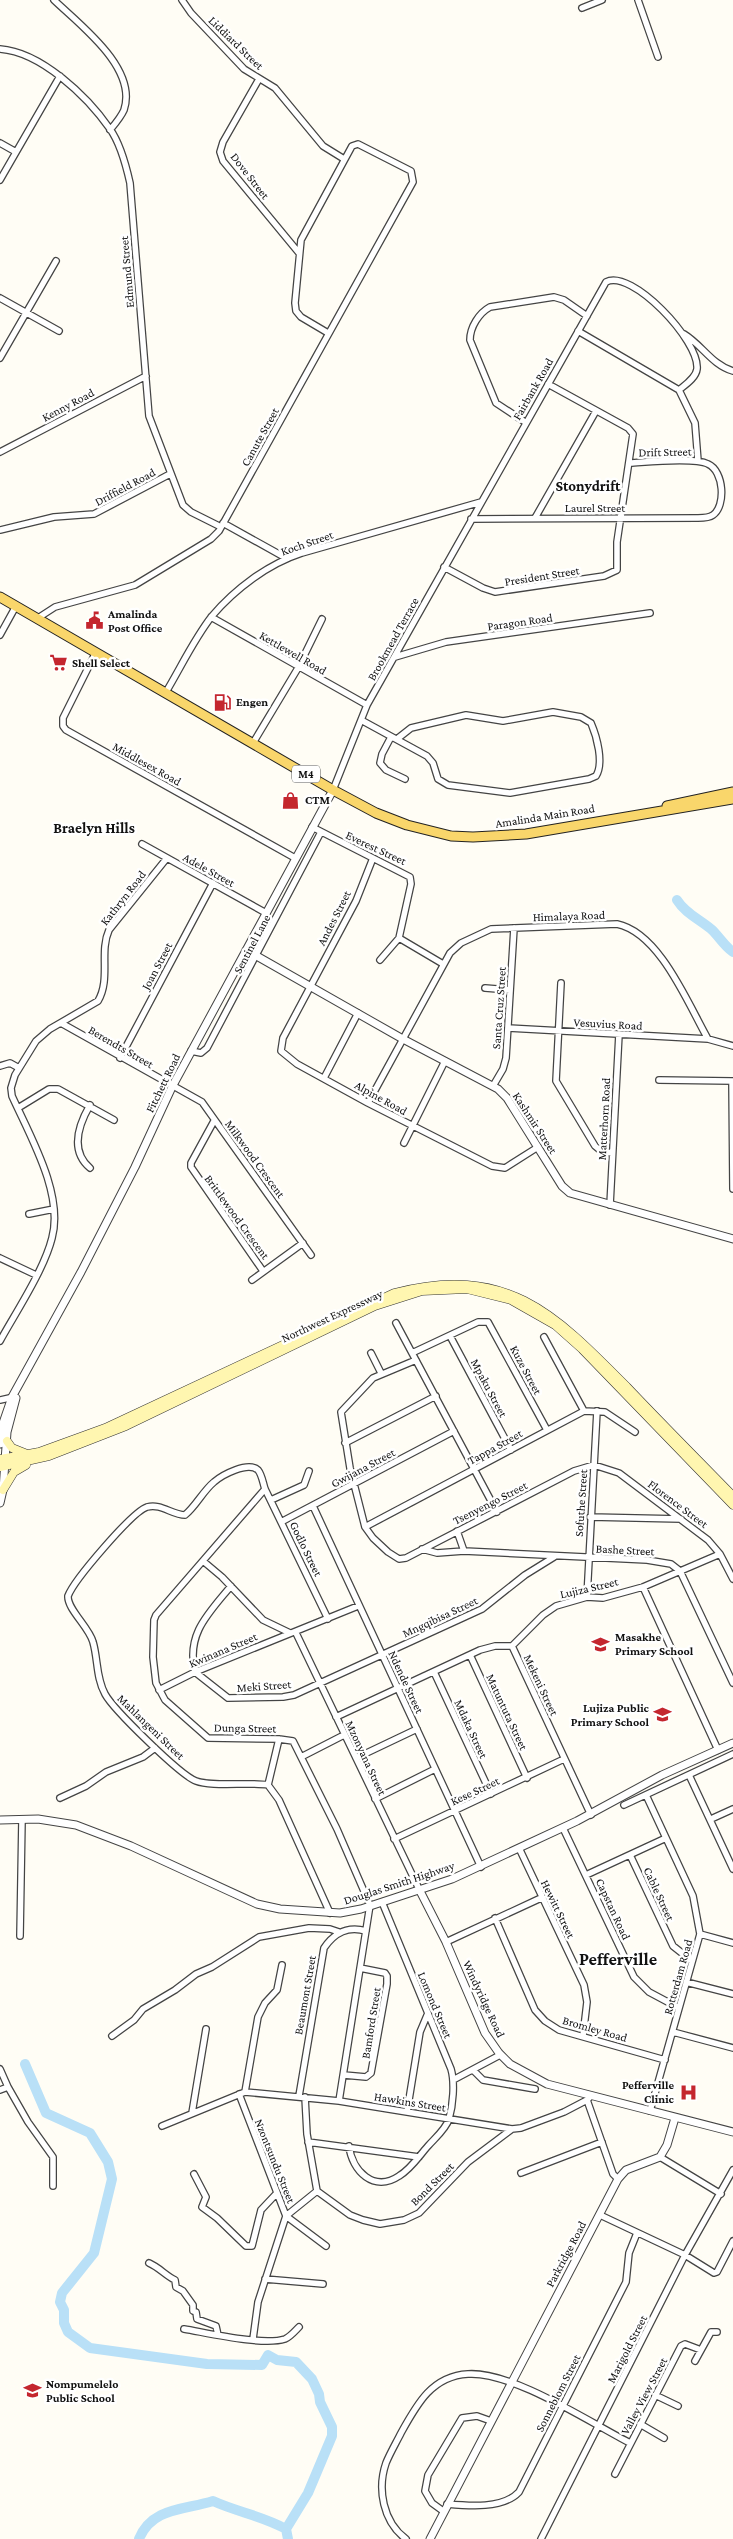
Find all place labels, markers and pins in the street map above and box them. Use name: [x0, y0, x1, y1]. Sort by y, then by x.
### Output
place label: Amalinda Post Office: [107, 607, 163, 635]
public building icon: Amalinda Post Office: [84, 611, 104, 631]
supermarket icon: Shell Select: [48, 653, 68, 673]
place label: Shell Select: [72, 656, 131, 670]
fuel station icon: Engen: [212, 692, 232, 712]
place label: Engen: [236, 695, 268, 709]
shop icon: CTM: [281, 790, 301, 810]
place label: CTM: [305, 793, 330, 807]
place label: Masakhe Primary School: [615, 1630, 694, 1658]
school or university icon: Masakhe Primary School: [591, 1634, 611, 1654]
place label: Lujiza Public Primary School: [571, 1701, 650, 1729]
school or university icon: Lujiza Public Primary School: [653, 1705, 673, 1725]
place label: Pefferville Clinic: [622, 2078, 675, 2106]
hospital icon: Pefferville Clinic: [678, 2082, 698, 2102]
place label: Nompumelelo Public School: [46, 2377, 118, 2405]
school or university icon: Nompumelelo Public School: [22, 2381, 42, 2401]

